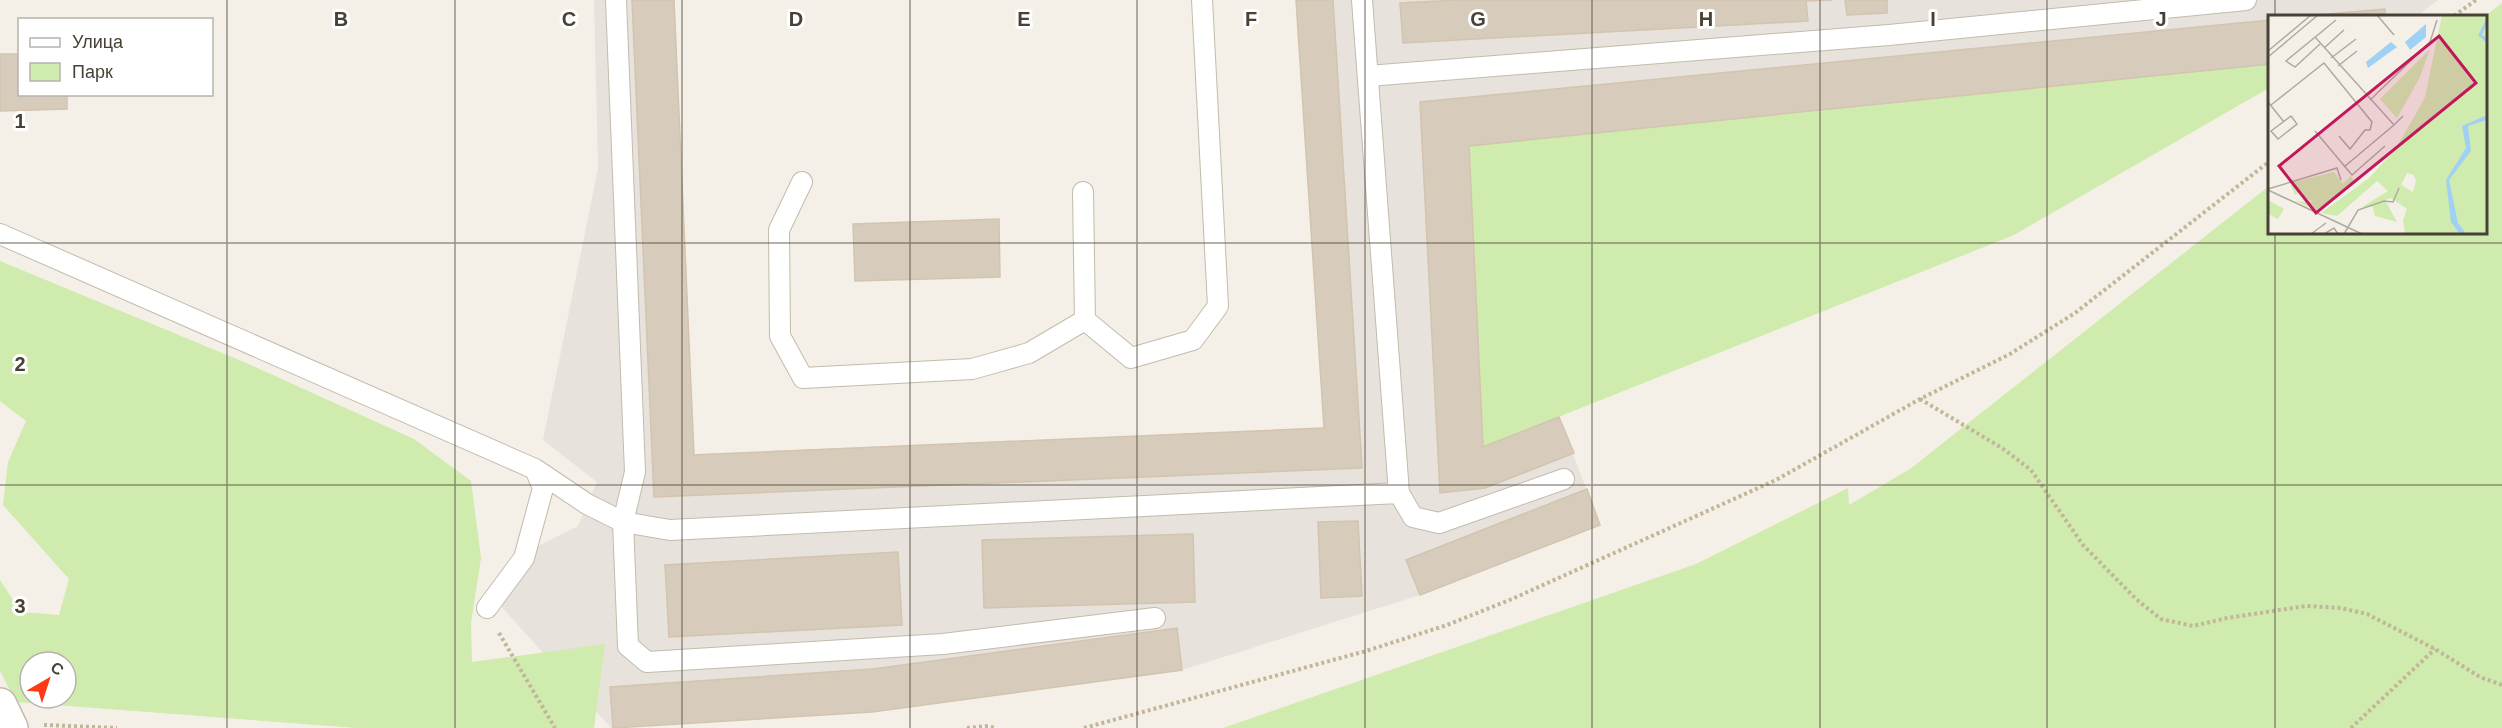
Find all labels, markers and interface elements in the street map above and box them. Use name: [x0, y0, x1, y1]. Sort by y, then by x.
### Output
text: B: [334, 8, 348, 30]
text: C: [562, 8, 576, 30]
text: D: [789, 8, 803, 30]
text: E: [1017, 8, 1031, 30]
text: F: [1245, 8, 1257, 30]
text: G: [1470, 8, 1486, 30]
text: H: [1699, 8, 1713, 30]
text: I: [1930, 8, 1936, 30]
text: J: [2155, 8, 2167, 30]
inset map: [2268, 15, 2487, 234]
legend: [18, 18, 213, 96]
text: Улица: [72, 32, 124, 52]
text: Парк: [72, 62, 113, 82]
text: 1: [14, 110, 26, 132]
text: 2: [14, 353, 26, 375]
text: 3: [14, 595, 26, 617]
north arrow: [18, 650, 78, 710]
text: С: [47, 658, 67, 679]

